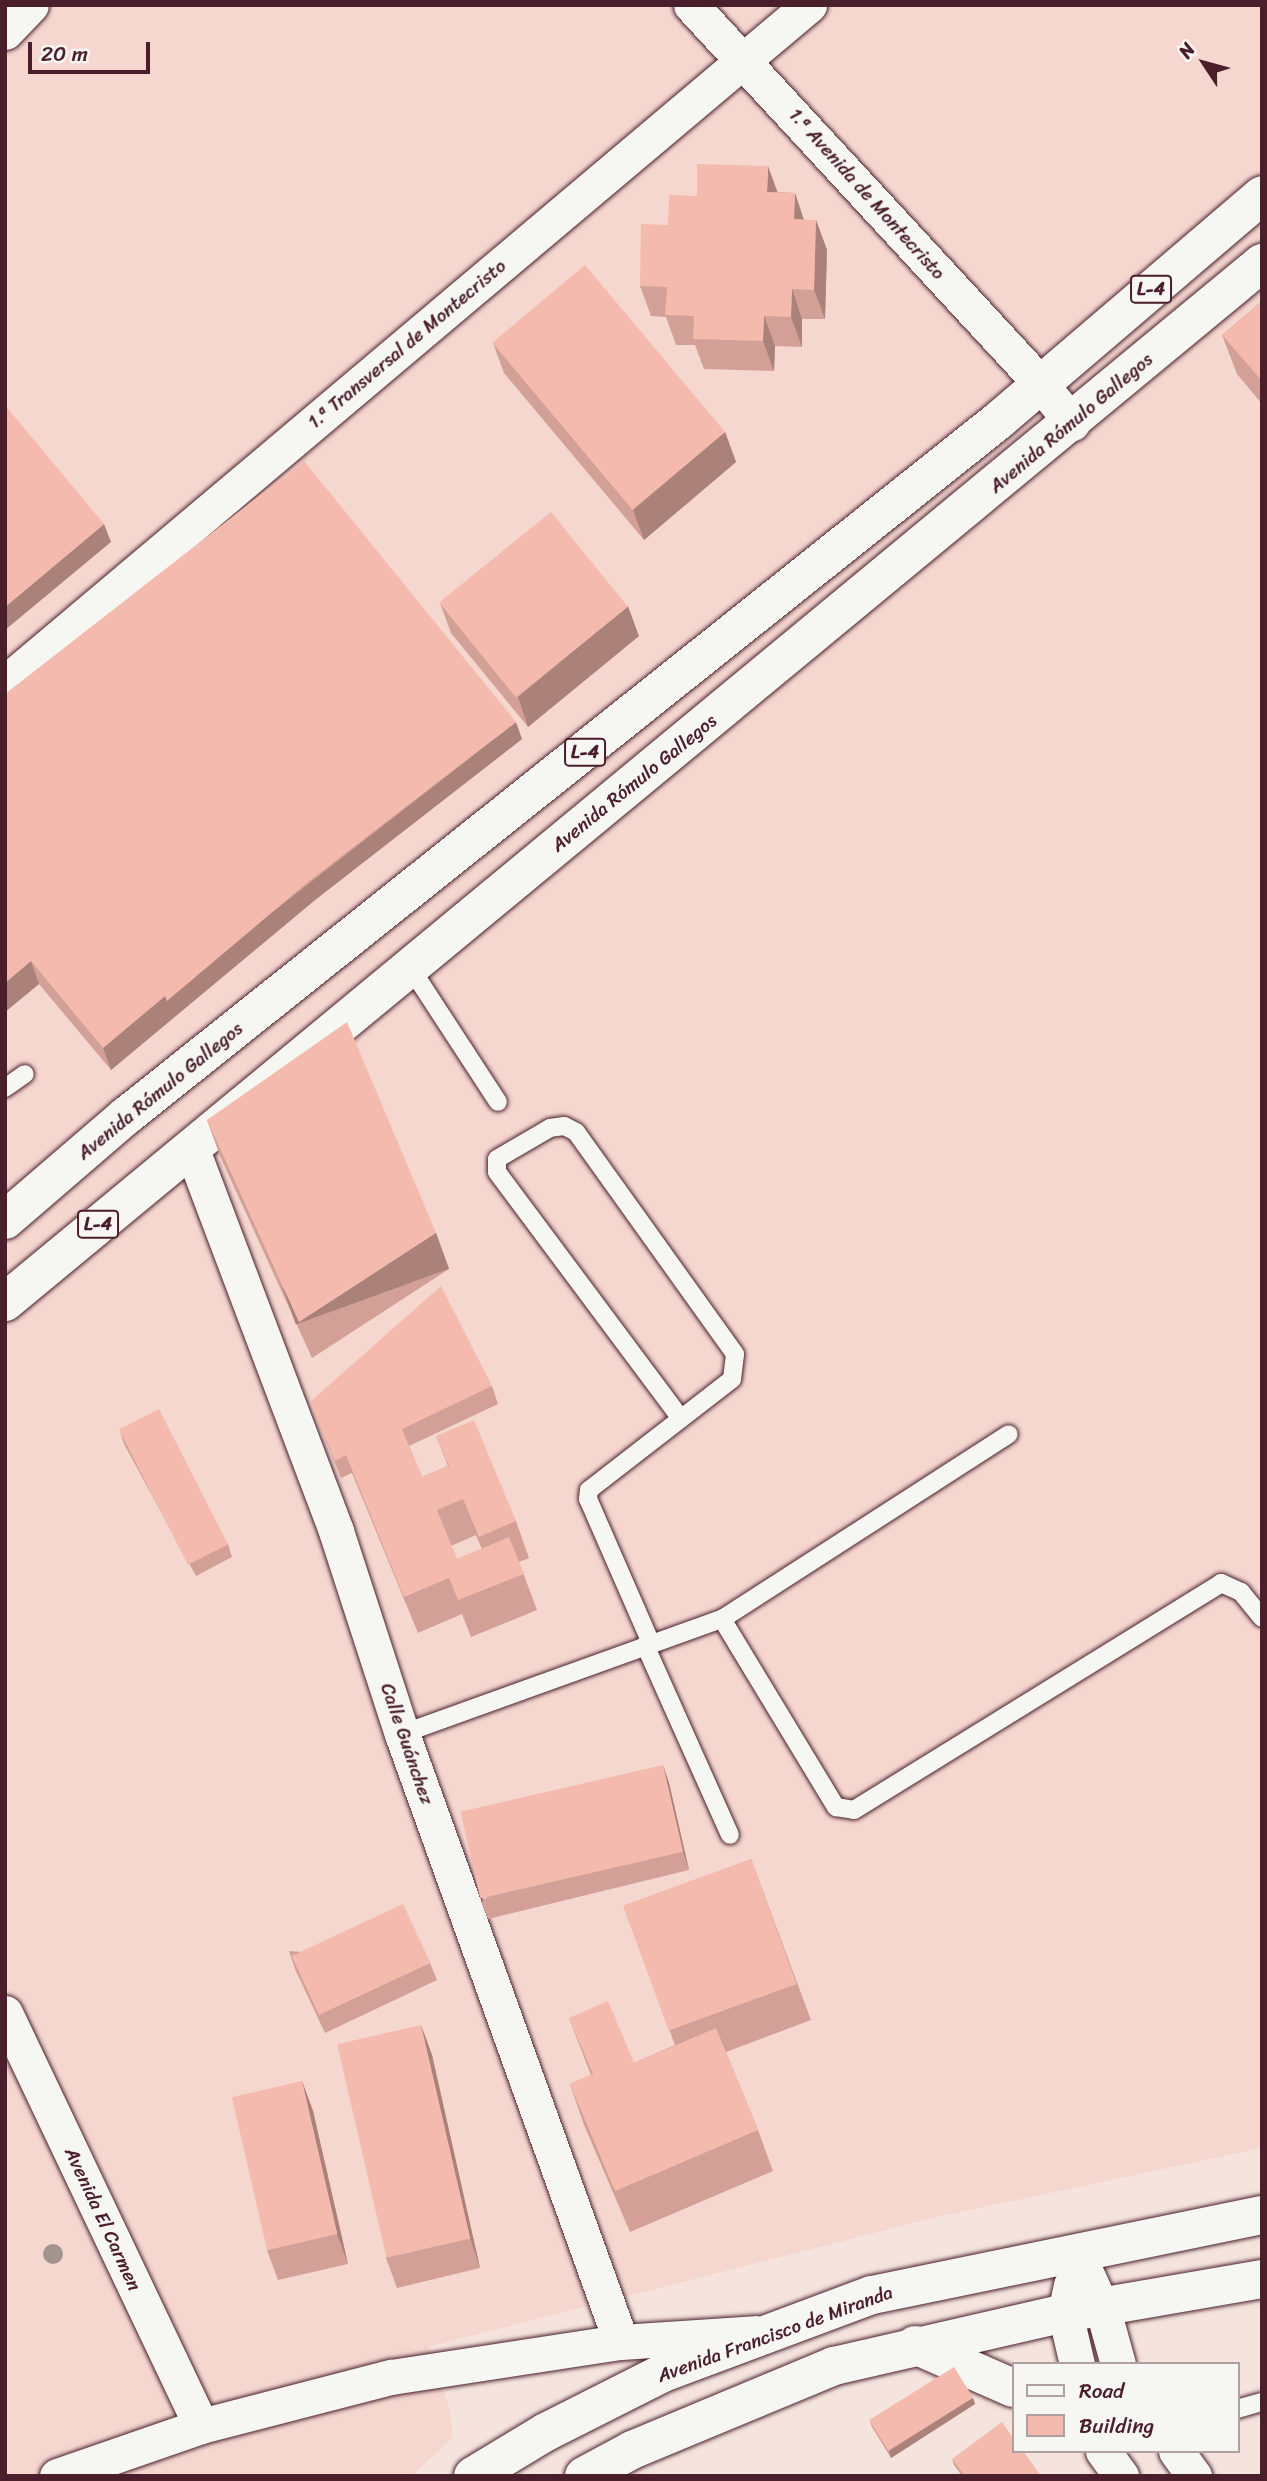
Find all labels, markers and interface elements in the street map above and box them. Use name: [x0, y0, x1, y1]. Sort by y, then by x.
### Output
scale bar: [32, 28, 154, 72]
north arrow: [1169, 28, 1239, 98]
text: 20 m: [41, 35, 88, 73]
text: N: [1169, 35, 1204, 65]
street label: 1.ª Avenida de Montecristo: [784, 103, 950, 285]
street label: 1.ª Transversal de Montecristo: [303, 255, 511, 433]
road number: L-4: [1130, 274, 1172, 304]
street label: Avenida Rómulo Gallegos: [984, 348, 1158, 498]
street label: Avenida Rómulo Gallegos: [547, 709, 721, 857]
road number: L-4: [564, 738, 606, 766]
street label: Avenida Rómulo Gallegos: [73, 1017, 247, 1165]
road number: L-4: [77, 1210, 119, 1238]
street label: Calle Guánchez: [376, 1680, 438, 1808]
street label: Avenida El Carmen: [60, 2144, 146, 2294]
street label: Avenida Francisco de Miranda: [654, 2281, 896, 2387]
legend: [1012, 2362, 1239, 2453]
text: Road: [1079, 2372, 1124, 2410]
text: Building: [1079, 2407, 1154, 2445]

